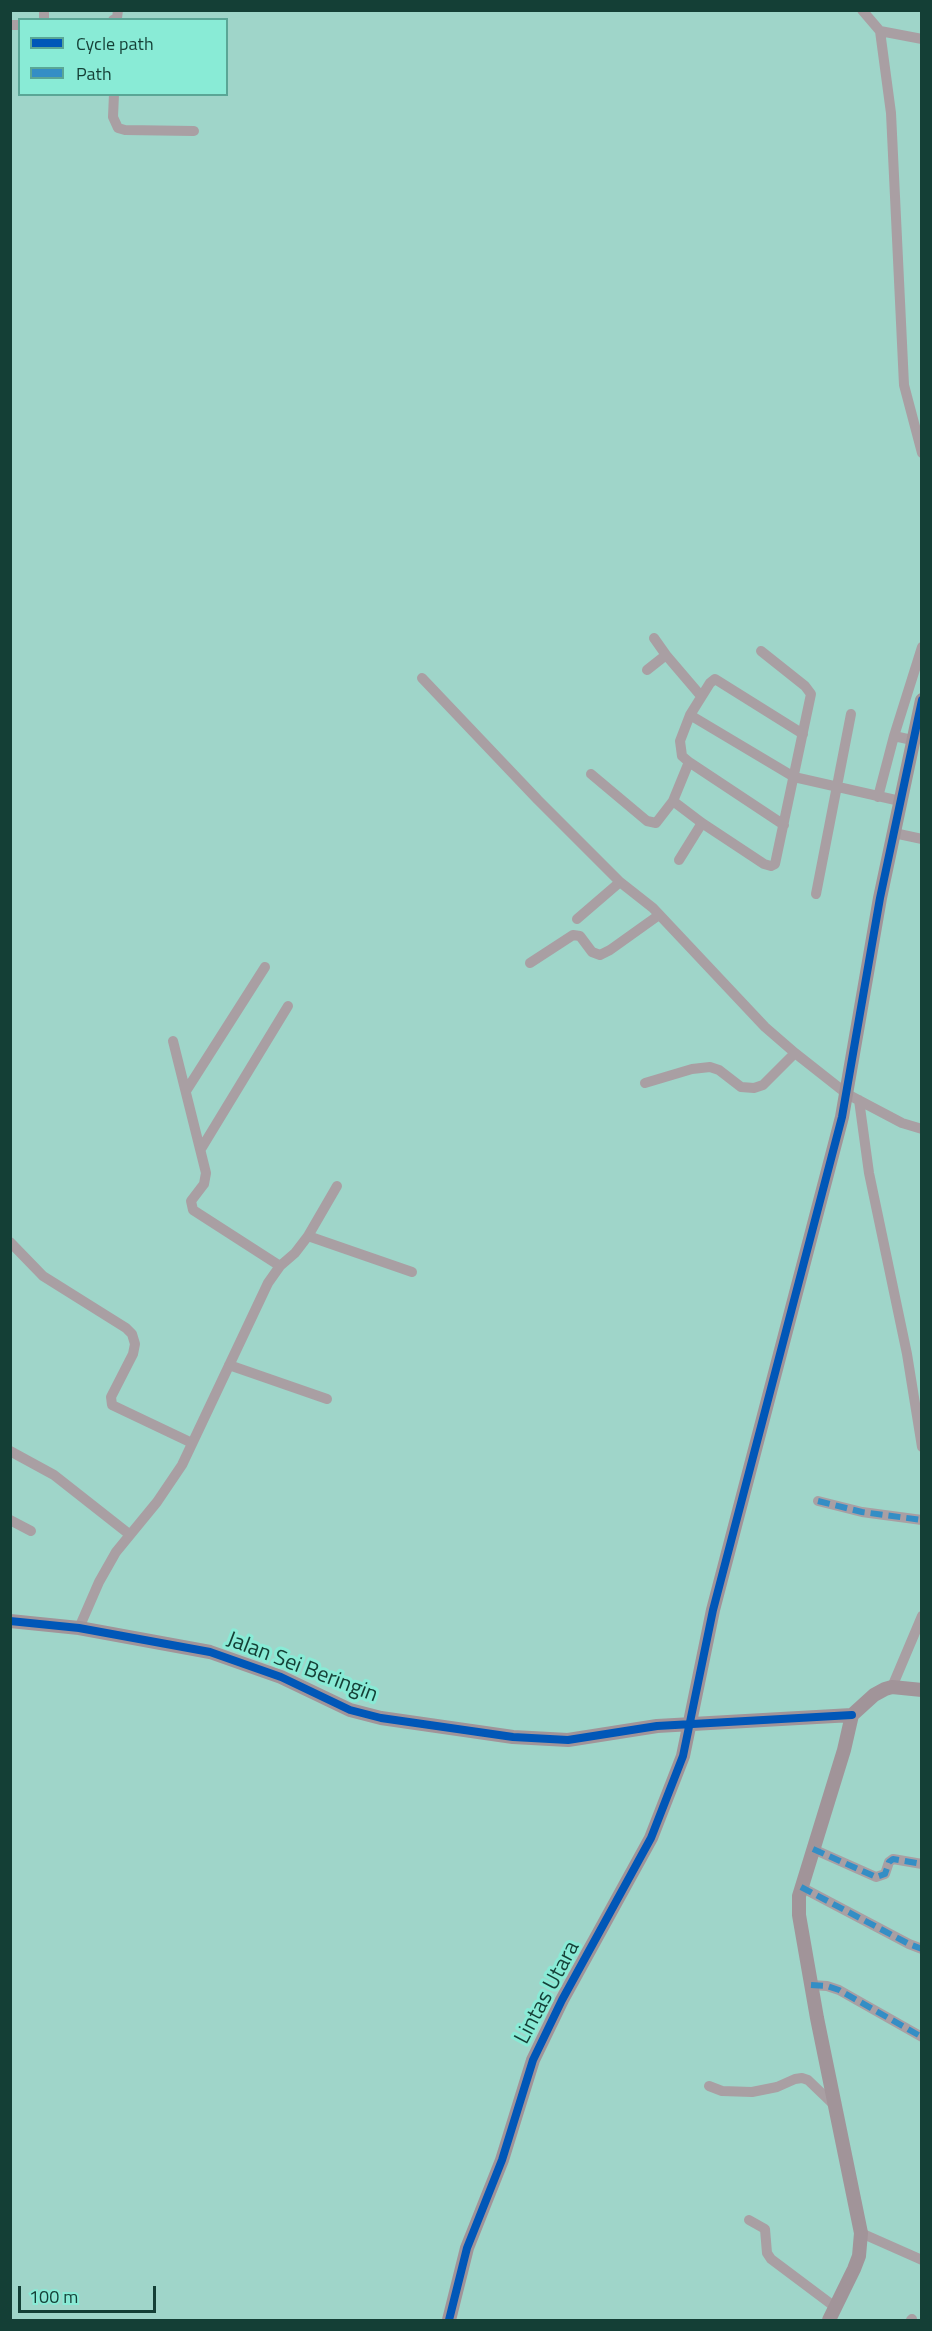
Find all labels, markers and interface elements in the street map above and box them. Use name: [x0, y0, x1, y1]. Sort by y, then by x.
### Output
legend: [18, 18, 228, 96]
text: Cycle path: [76, 30, 154, 57]
text: Path: [76, 60, 112, 87]
street label: Jalan Sei Beringin: [223, 1627, 381, 1709]
street label: Lintas Utara: [510, 1937, 586, 2049]
scale bar: [21, 2274, 159, 2312]
text: 100 m: [29, 2283, 78, 2310]

